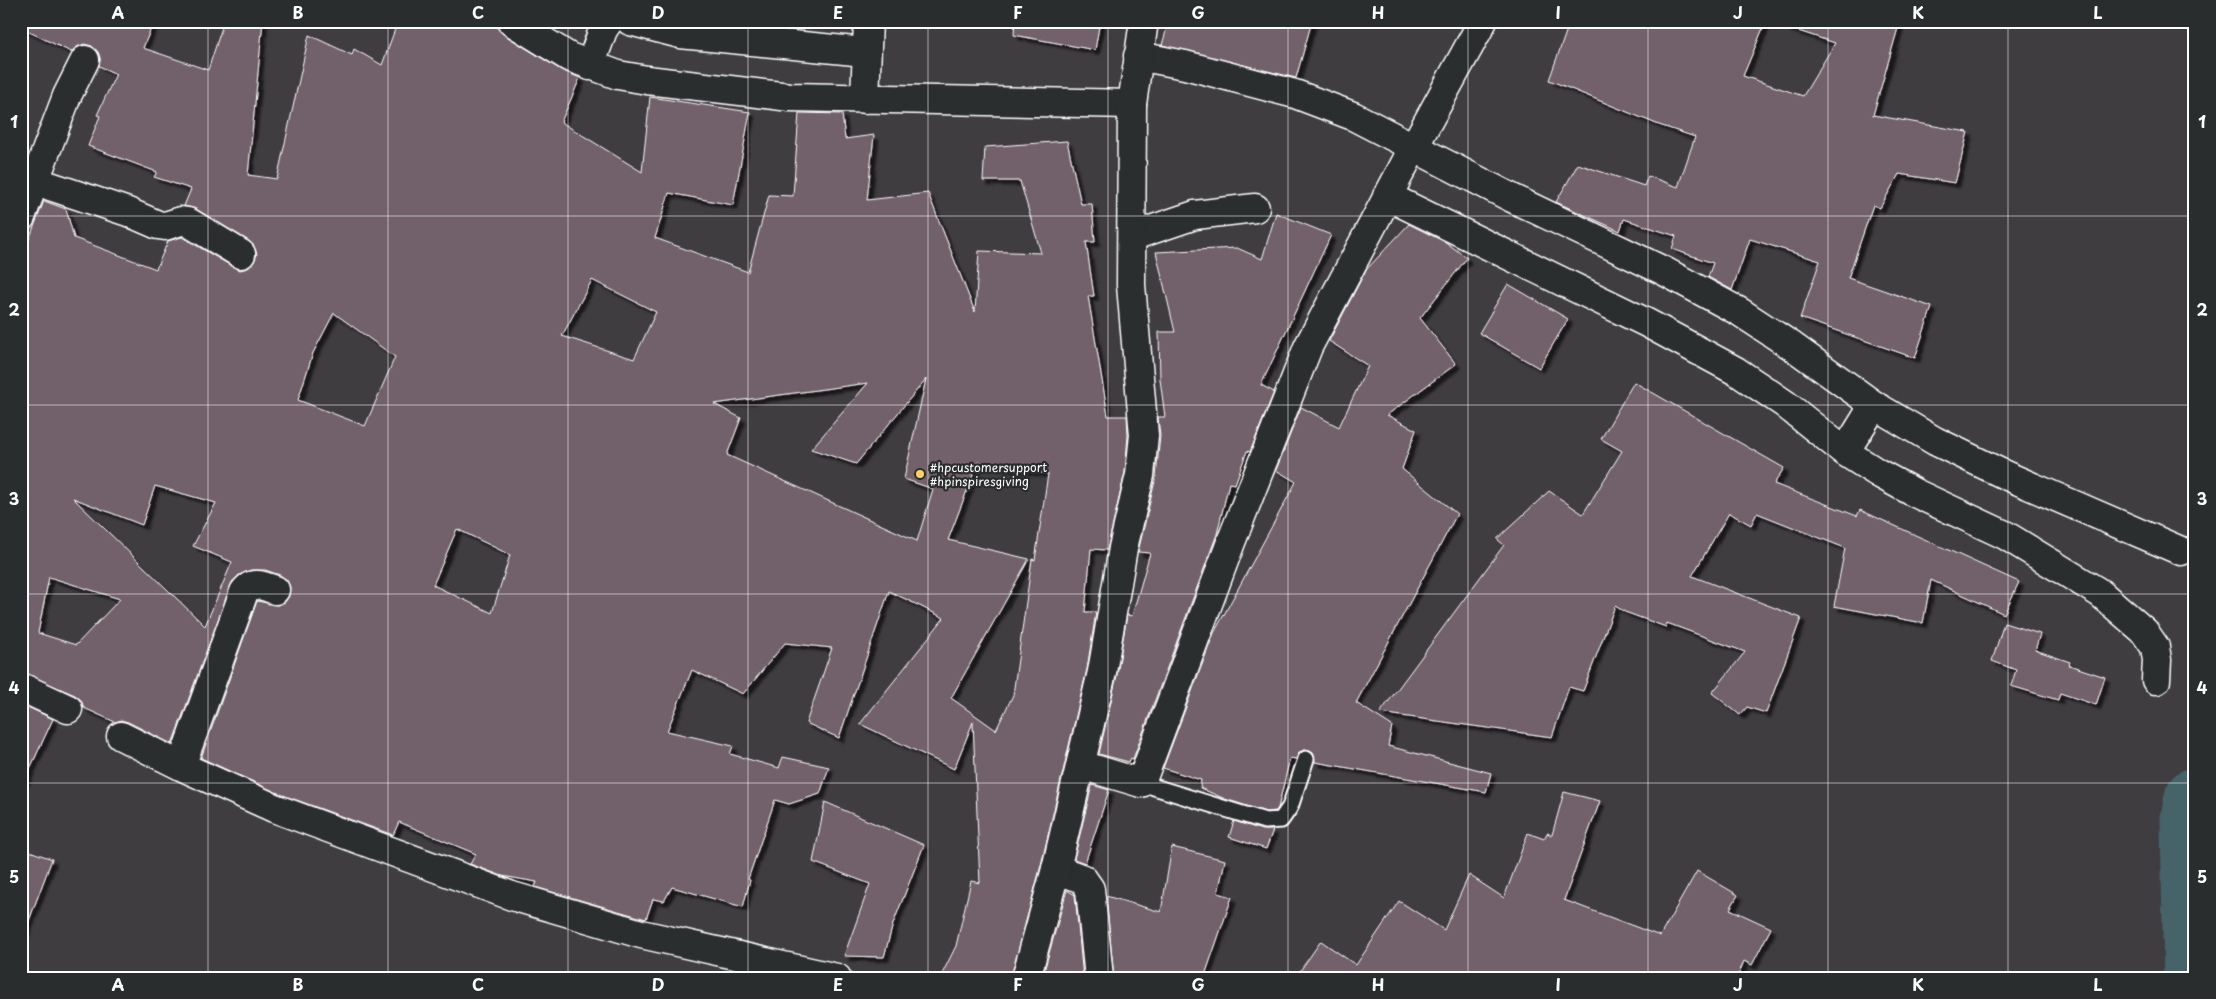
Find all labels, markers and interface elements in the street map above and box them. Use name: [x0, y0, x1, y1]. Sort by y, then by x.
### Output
text: A: [112, 0, 125, 24]
text: B: [293, 0, 304, 24]
text: C: [472, 0, 484, 24]
text: D: [652, 0, 664, 24]
text: E: [833, 0, 843, 24]
text: F: [1013, 0, 1023, 24]
text: G: [1191, 0, 1205, 24]
text: H: [1372, 0, 1384, 24]
text: I: [1555, 0, 1561, 24]
text: J: [1733, 0, 1743, 24]
text: K: [1912, 0, 1924, 24]
text: L: [2093, 0, 2103, 24]
text: 1: [10, 109, 18, 133]
text: 1: [2198, 109, 2206, 133]
text: 2: [8, 297, 20, 321]
text: 2: [2196, 297, 2208, 321]
place label: #hpcustomersupport #hpinspiresgiving: [930, 458, 1047, 490]
marker: #hpcustomersupport #hpinspiresgiving: [914, 468, 926, 480]
text: 3: [9, 486, 19, 510]
text: 3: [2197, 486, 2207, 510]
text: 4: [9, 675, 20, 699]
text: 4: [2197, 675, 2208, 699]
text: 5: [9, 864, 19, 888]
text: 5: [2197, 864, 2207, 888]
text: A: [112, 972, 125, 996]
text: B: [293, 972, 304, 996]
text: C: [472, 972, 484, 996]
text: D: [652, 972, 664, 996]
text: E: [833, 972, 843, 996]
text: F: [1013, 972, 1023, 996]
text: G: [1191, 972, 1205, 996]
text: H: [1372, 972, 1384, 996]
text: I: [1555, 972, 1561, 996]
text: J: [1733, 972, 1743, 996]
text: K: [1912, 972, 1924, 996]
text: L: [2093, 972, 2103, 996]

